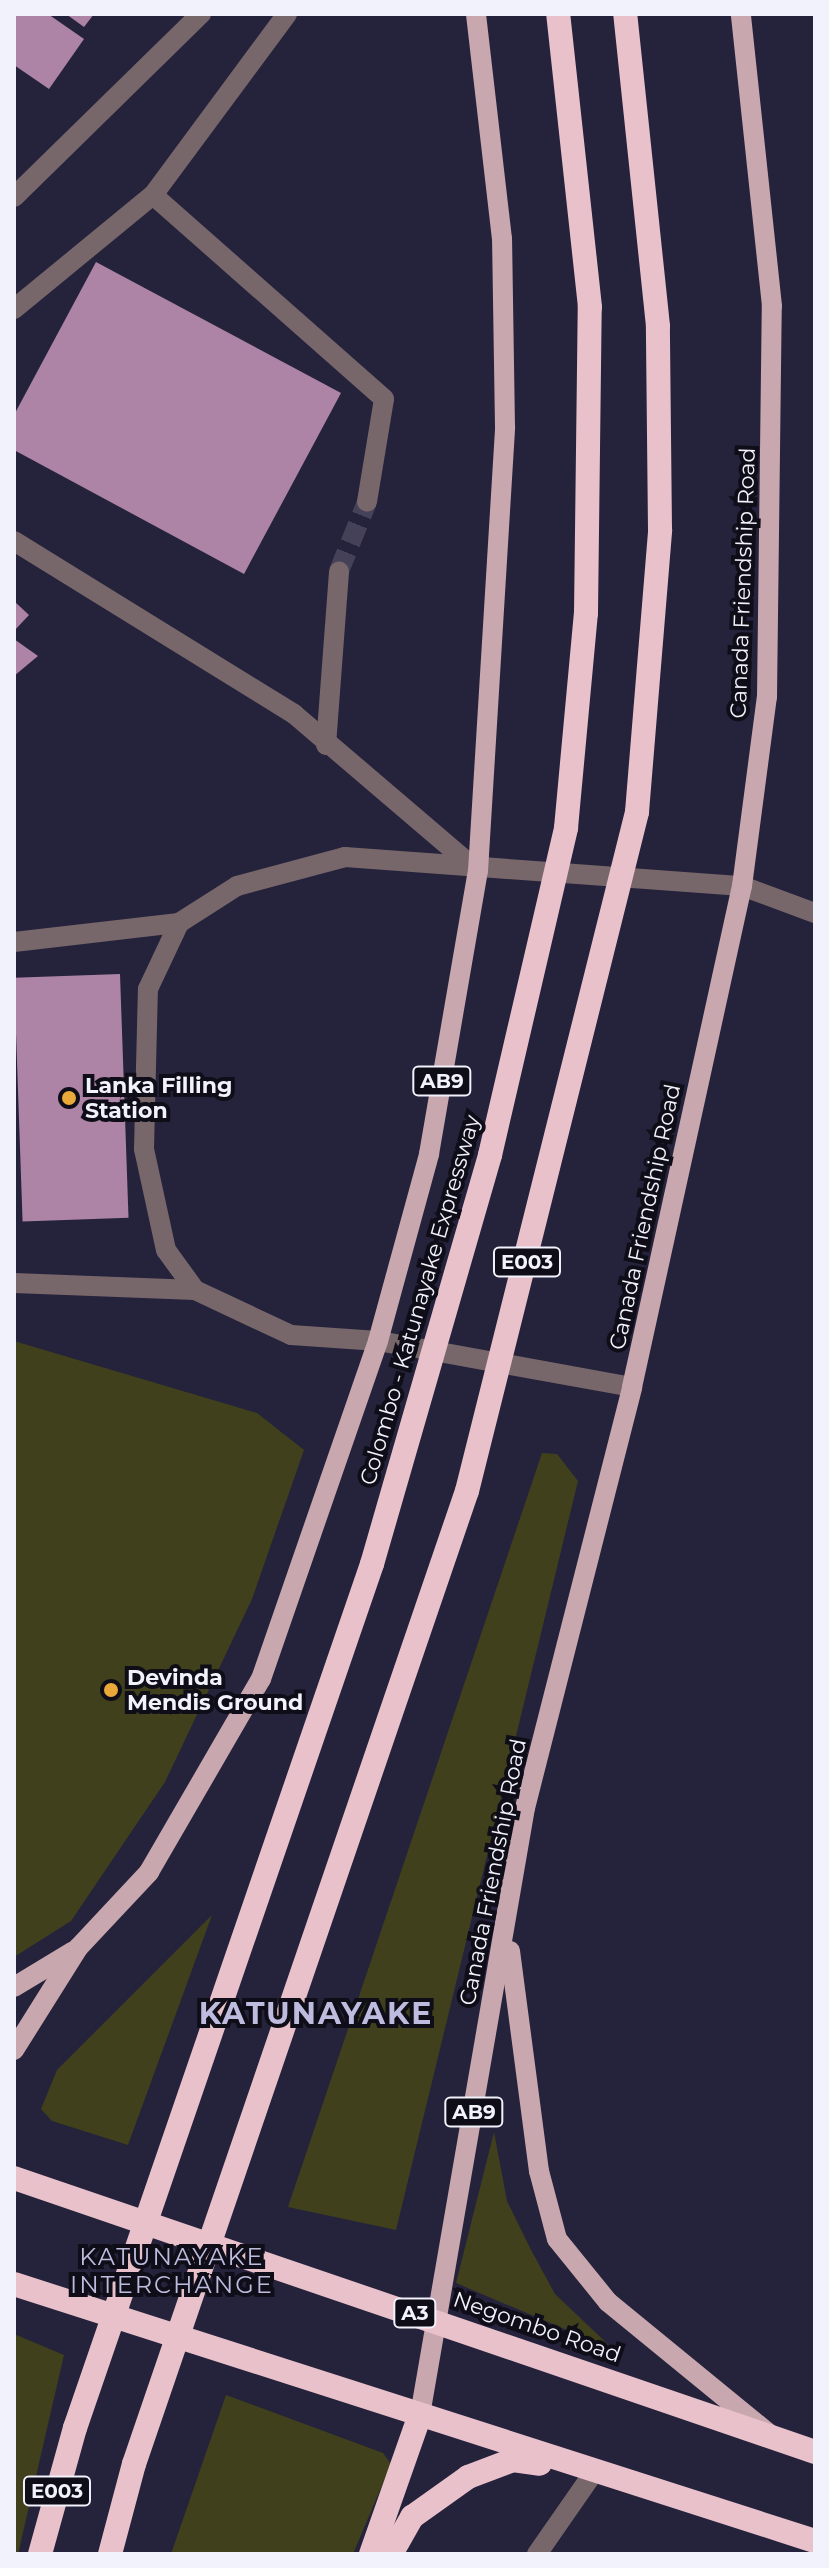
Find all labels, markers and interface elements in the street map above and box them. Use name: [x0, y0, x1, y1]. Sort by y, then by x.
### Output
street label: Canada Friendship Road: [725, 447, 761, 719]
road number: AB9: [412, 1065, 472, 1097]
place label: Lanka Filling Station: [85, 1072, 232, 1124]
street label: Canada Friendship Road: [604, 1082, 686, 1352]
marker: Lanka Filling Station: [60, 1089, 78, 1107]
street label: Colombo - Katunayake Expressway: [354, 1112, 486, 1488]
road number: E003: [491, 1246, 563, 1278]
place label: Devinda Mendis Ground: [127, 1664, 303, 1716]
marker: Devinda Mendis Ground: [102, 1681, 120, 1699]
street label: Canada Friendship Road: [454, 1736, 532, 2008]
district label: KATUNAYAKE: [199, 1996, 433, 2032]
road number: AB9: [444, 2096, 504, 2128]
district label: KATUNAYAKE INTERCHANGE: [70, 2243, 274, 2299]
street label: Negombo Road: [450, 2286, 624, 2368]
road number: A3: [393, 2297, 437, 2329]
road number: E003: [21, 2475, 93, 2507]

